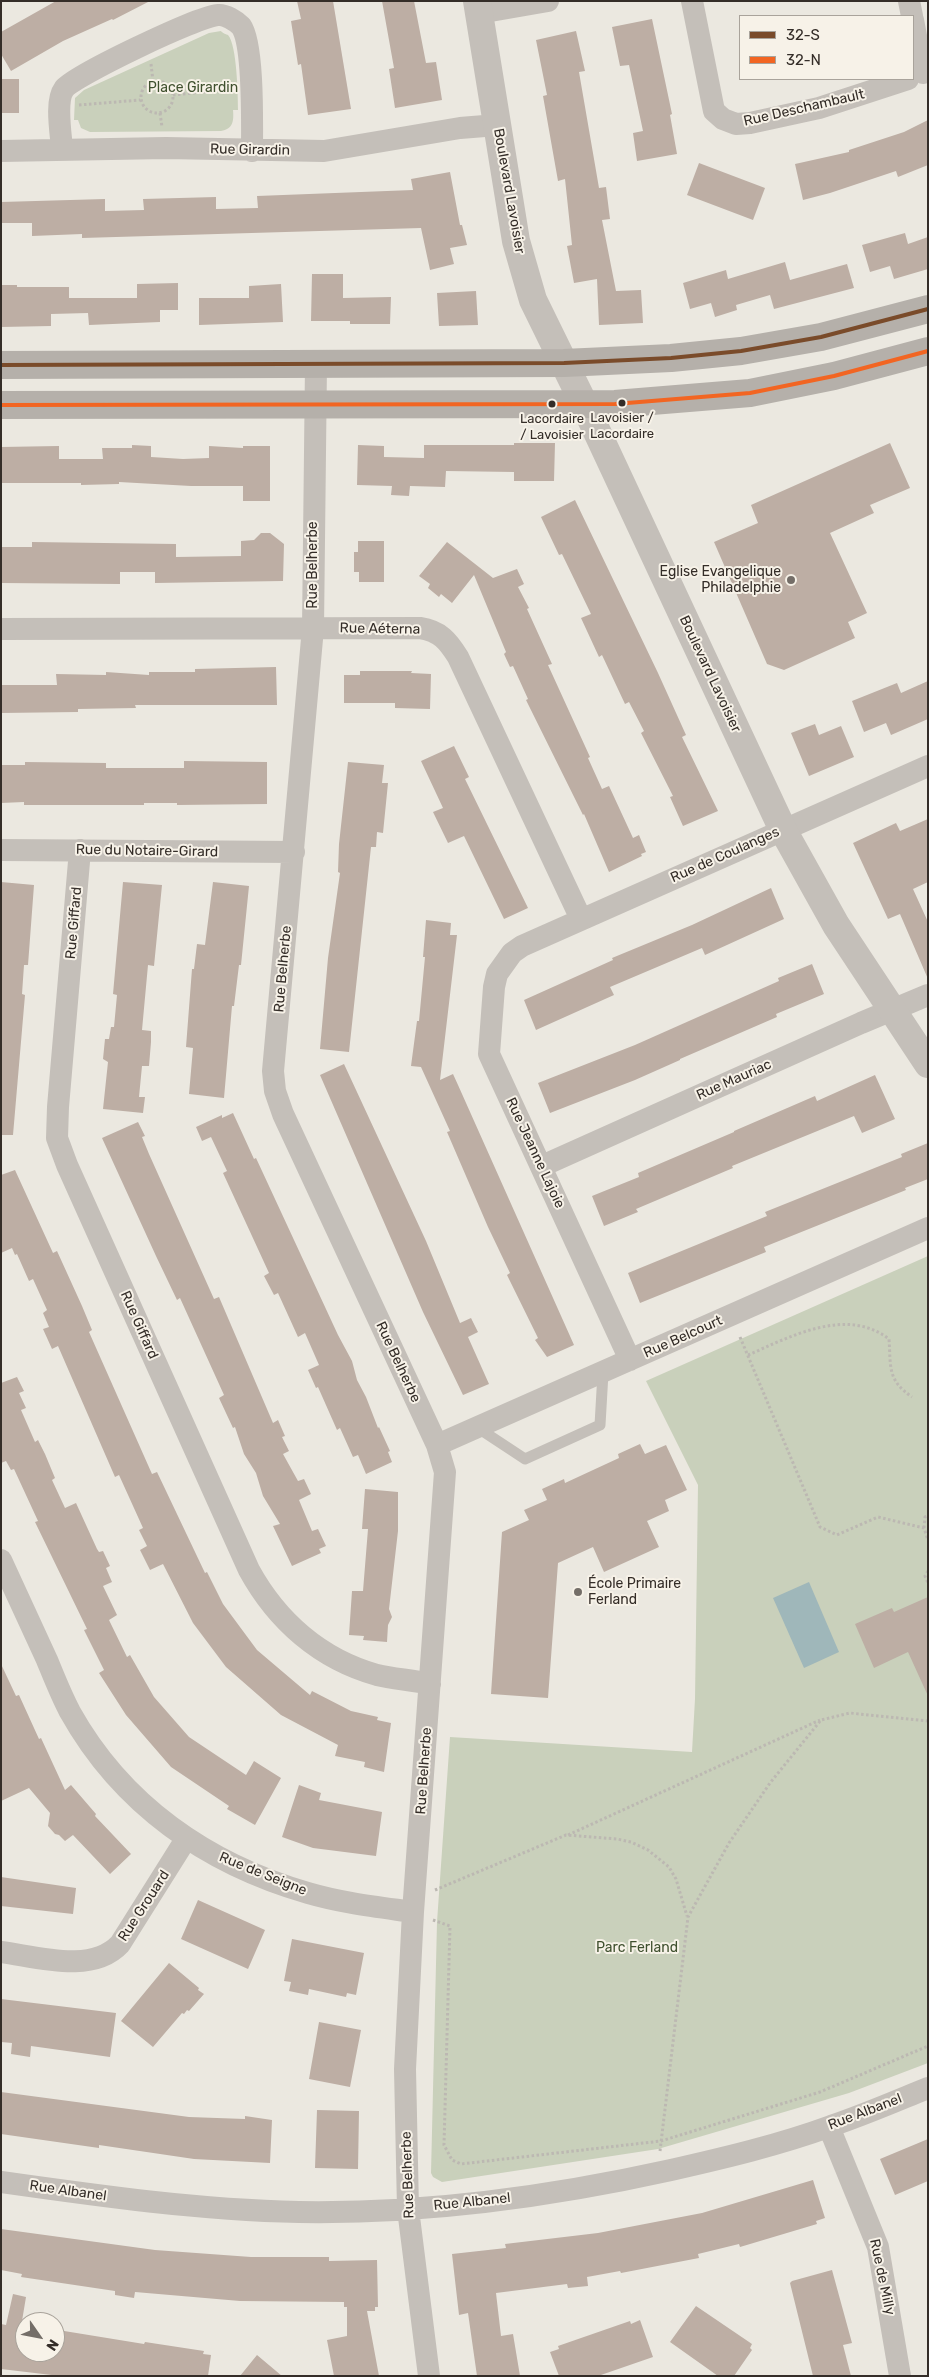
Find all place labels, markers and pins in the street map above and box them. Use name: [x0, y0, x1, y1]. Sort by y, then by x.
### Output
marker: Lavoisier / Lacordaire: [617, 398, 627, 408]
marker: Lacordaire / Lavoisier: [547, 399, 557, 409]
place label: Lavoisier / Lacordaire: [590, 410, 654, 441]
place label: Lacordaire / Lavoisier: [520, 411, 584, 442]
place label: Eglise Evangelique Philadelphie: [659, 564, 781, 596]
marker: Eglise Evangelique Philadelphie: [785, 574, 797, 586]
place label: École Primaire Ferland: [588, 1576, 681, 1608]
marker: École Primaire Ferland: [572, 1586, 584, 1598]

